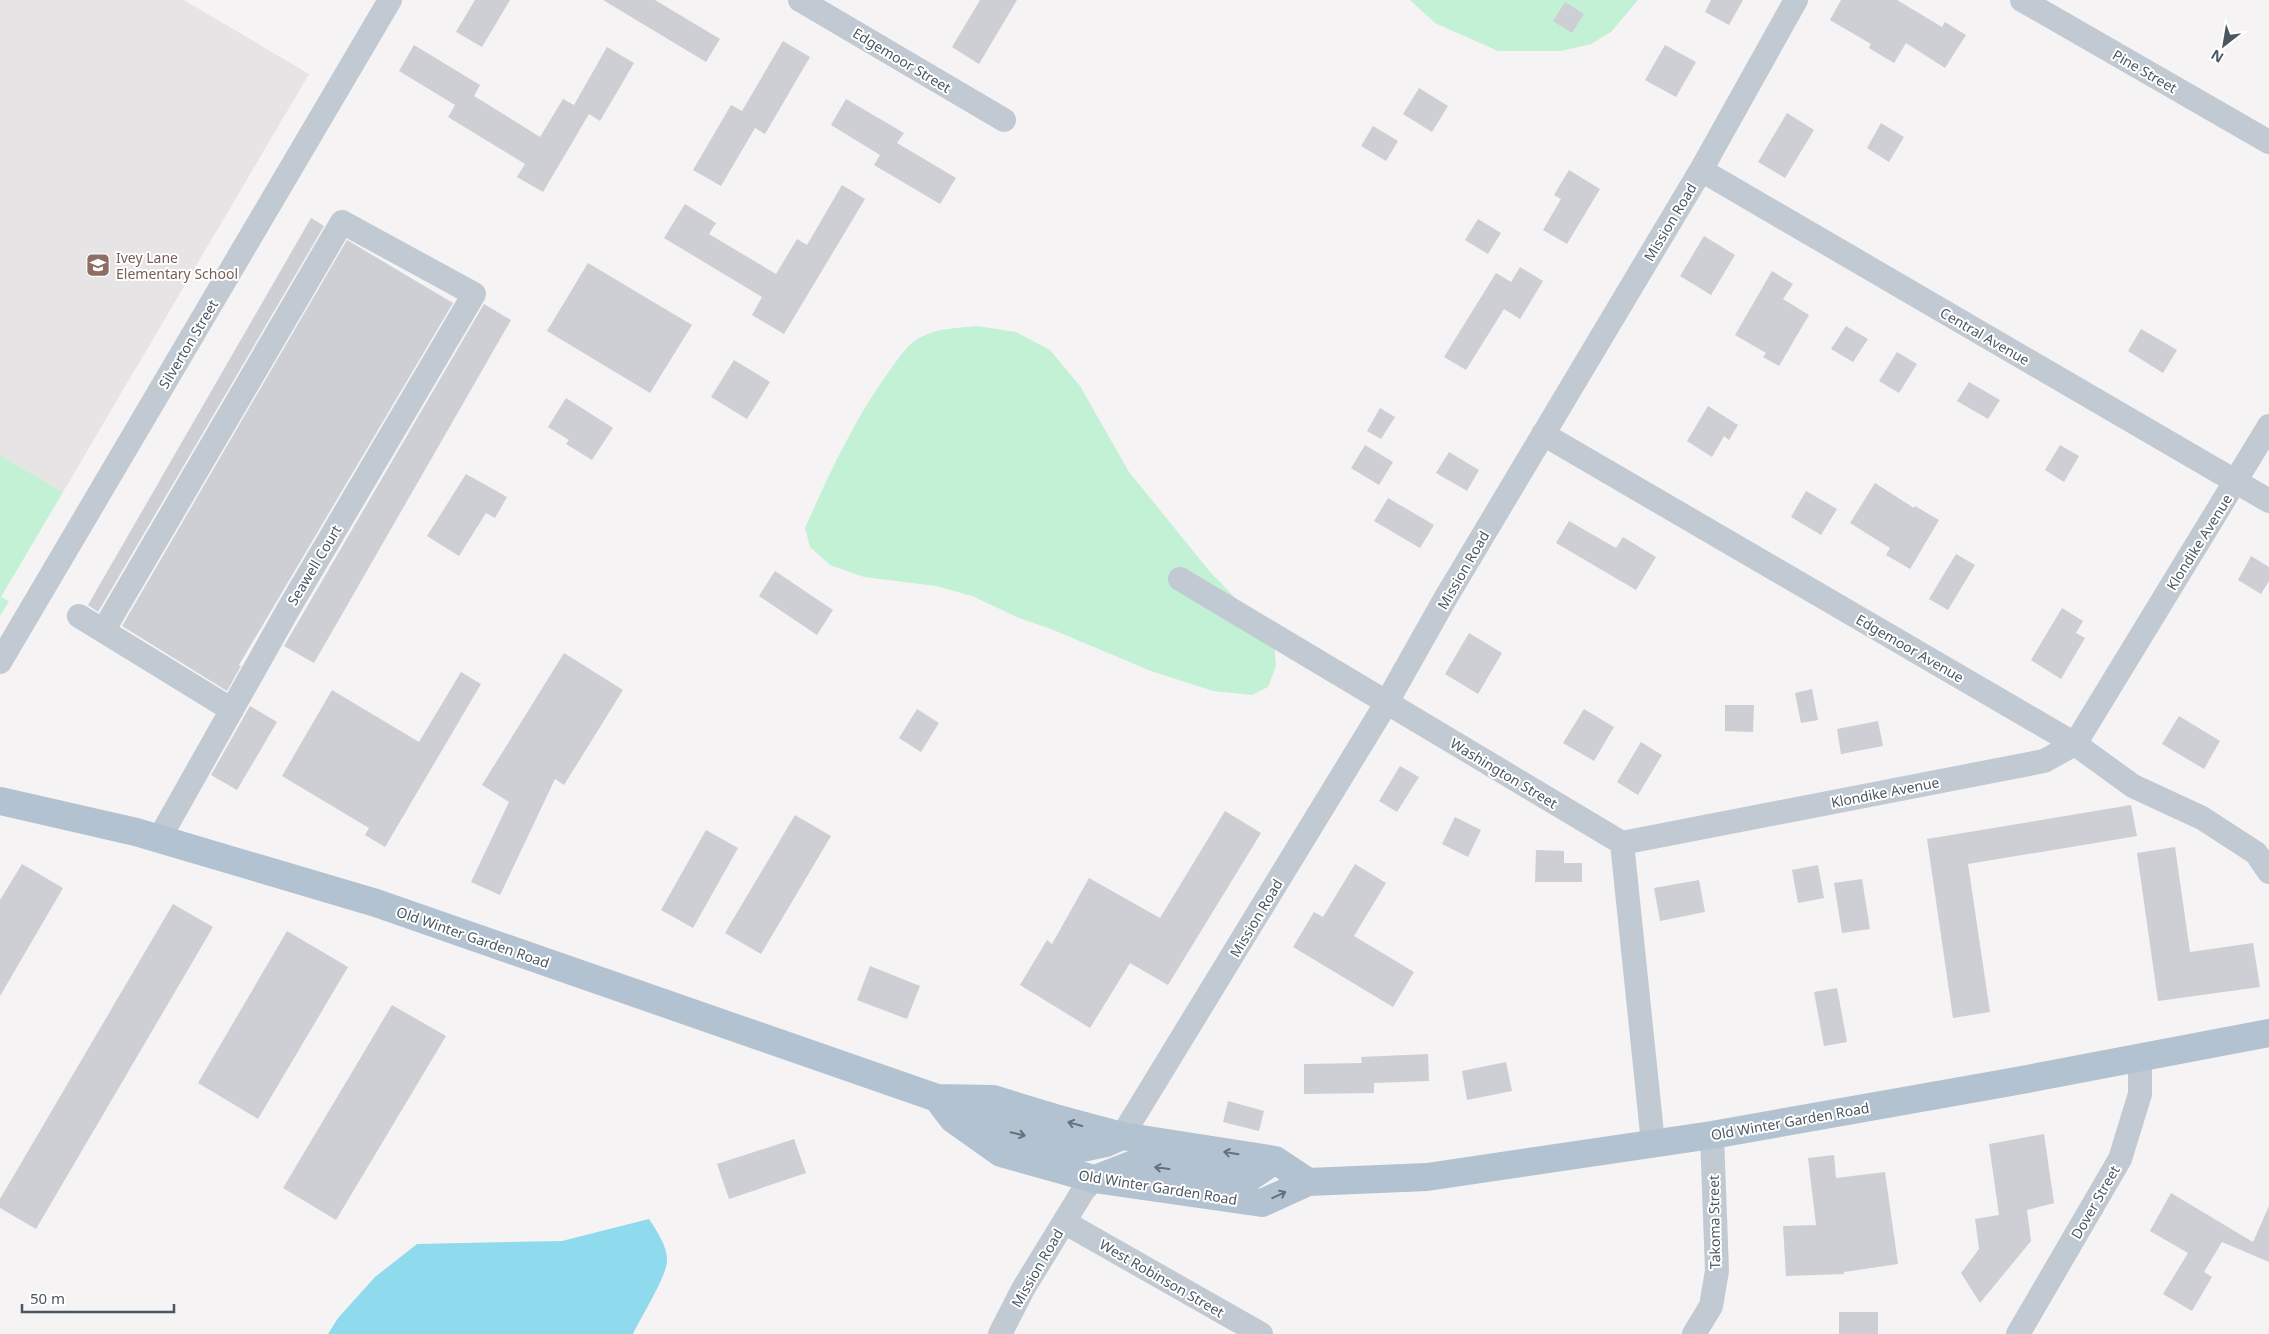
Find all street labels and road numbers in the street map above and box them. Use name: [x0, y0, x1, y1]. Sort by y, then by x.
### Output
street label: Edgemoor Street: [849, 23, 955, 97]
street label: Pine Street: [2109, 45, 2181, 97]
street label: Mission Road: [1639, 179, 1701, 265]
street label: Silverton Street: [154, 296, 222, 392]
street label: Central Avenue: [1937, 303, 2033, 369]
street label: Klondike Avenue: [2162, 490, 2236, 594]
street label: Seawell Court: [283, 522, 345, 608]
street label: Mission Road: [1433, 527, 1493, 613]
street label: Edgemoor Avenue: [1853, 609, 1967, 687]
street label: Washington Street: [1447, 734, 1561, 812]
street label: Klondike Avenue: [1829, 772, 1941, 812]
street label: Mission Road: [1225, 875, 1287, 961]
street label: Old Winter Garden Road: [394, 902, 552, 972]
street label: Old Winter Garden Road: [1709, 1098, 1871, 1144]
street label: Dover Street: [2066, 1162, 2124, 1242]
street label: Old Winter Garden Road: [1077, 1165, 1239, 1209]
street label: Takoma Street: [1704, 1175, 1724, 1269]
street label: Mission Road: [1007, 1225, 1067, 1311]
street label: West Robinson Street: [1096, 1235, 1228, 1321]

